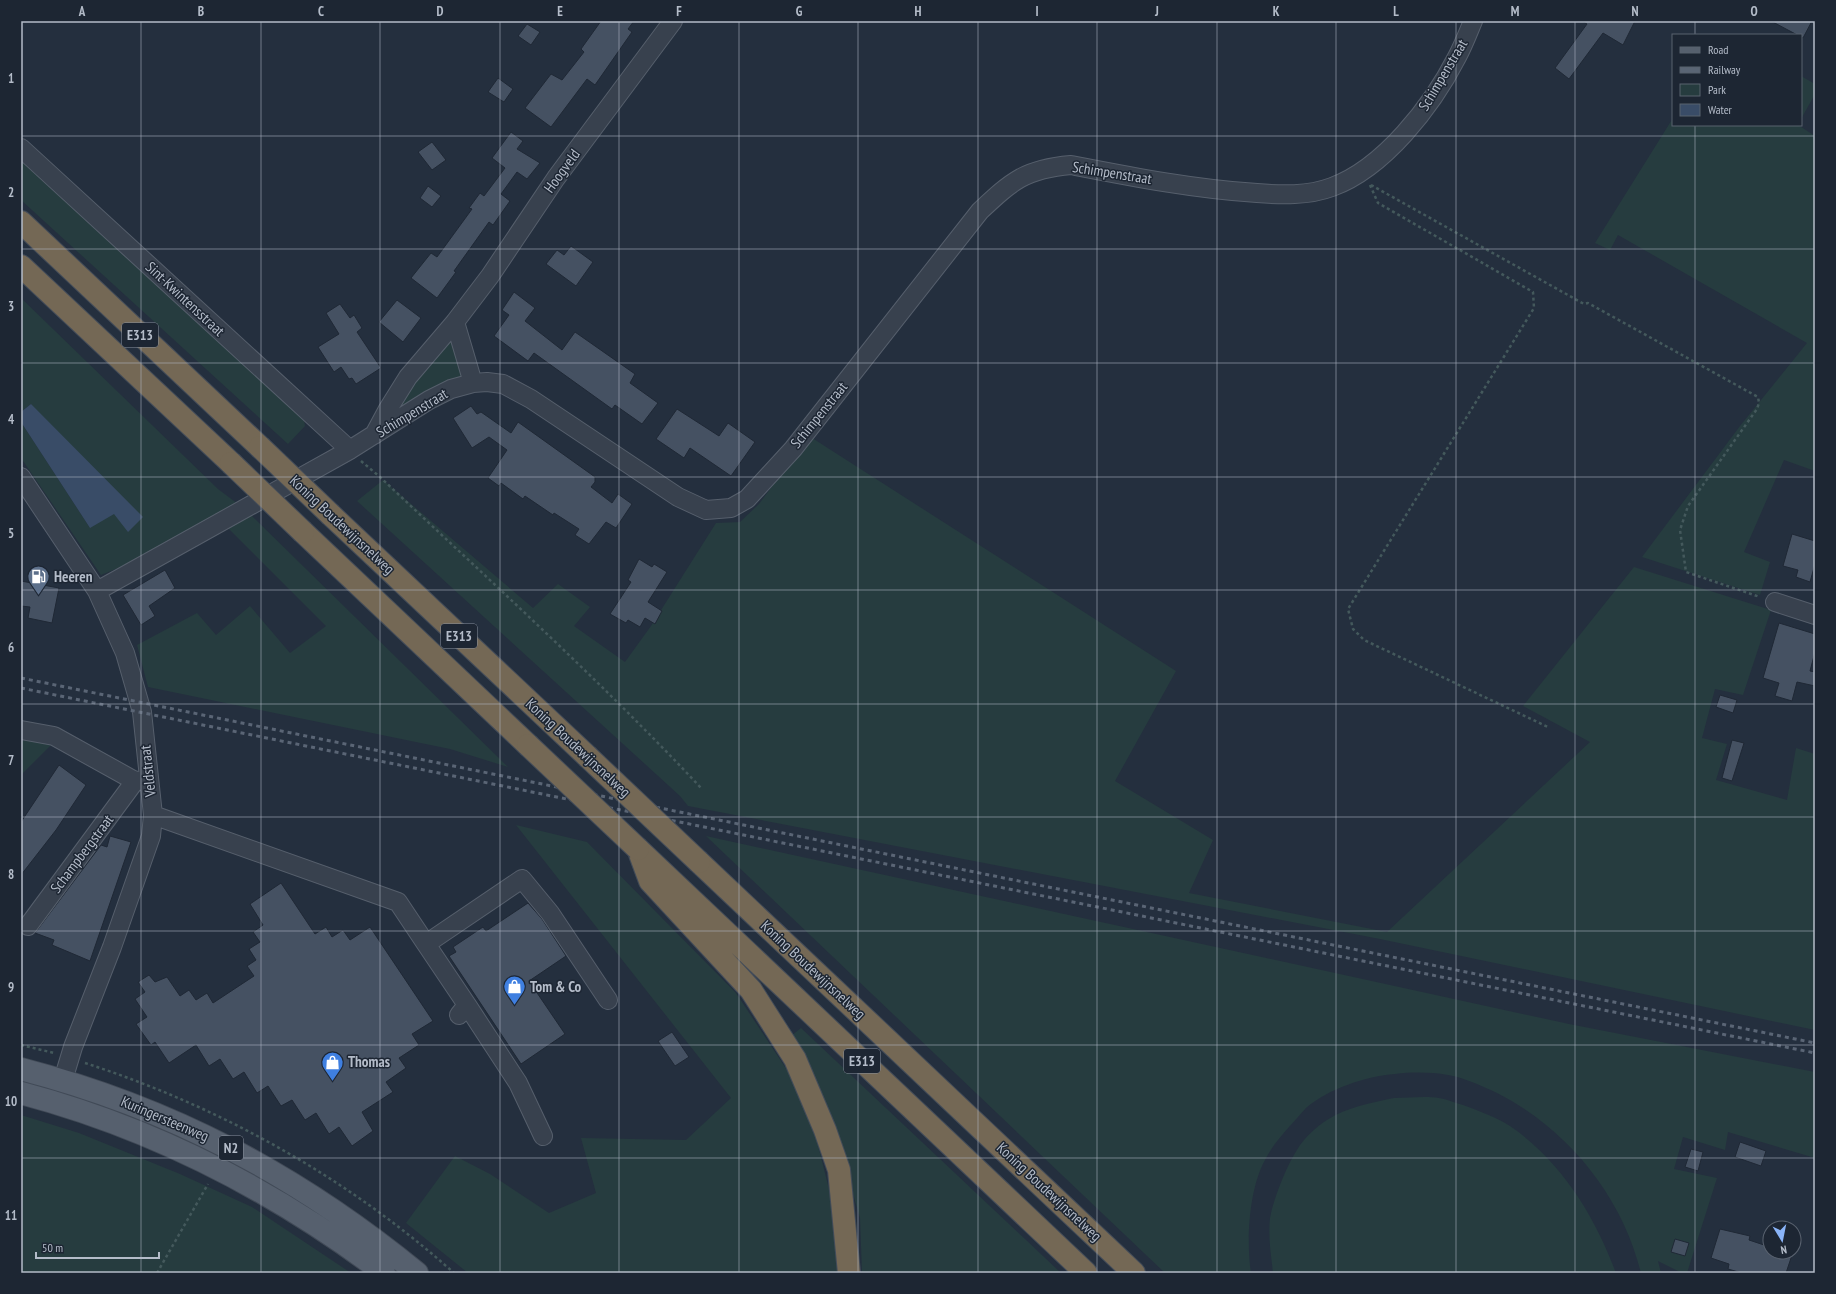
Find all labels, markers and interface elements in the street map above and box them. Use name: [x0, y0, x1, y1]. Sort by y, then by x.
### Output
text: A: [78, 3, 86, 20]
text: B: [198, 3, 204, 20]
text: C: [318, 3, 324, 20]
text: D: [437, 3, 444, 20]
text: E: [557, 3, 563, 20]
text: F: [676, 3, 682, 20]
text: G: [796, 3, 803, 20]
text: H: [915, 3, 922, 20]
text: I: [1035, 3, 1039, 20]
text: J: [1154, 3, 1159, 20]
text: K: [1273, 3, 1280, 20]
text: L: [1393, 3, 1399, 20]
text: M: [1511, 3, 1520, 20]
text: N: [1631, 3, 1639, 20]
text: O: [1750, 3, 1758, 20]
legend: [1672, 34, 1802, 126]
street label: Schimpenstraat: [1414, 36, 1471, 114]
text: Road: [1708, 42, 1728, 57]
text: Railway: [1708, 62, 1741, 77]
text: 1: [8, 70, 14, 87]
text: Park: [1708, 82, 1726, 97]
text: Water: [1708, 102, 1733, 117]
street label: Hoogveld: [539, 145, 584, 196]
street label: Schimpenstraat: [1071, 157, 1153, 188]
text: 2: [8, 184, 14, 201]
street label: Sint-Kwintensstraat: [142, 257, 229, 340]
text: 3: [8, 298, 14, 315]
road number: E313: [122, 323, 158, 347]
street label: Schimpenstraat: [786, 378, 851, 452]
street label: Schimpenstraat: [373, 384, 451, 441]
text: 4: [8, 411, 15, 428]
street label: Koning Boudewijnsnelweg: [286, 471, 399, 578]
text: 5: [8, 525, 14, 542]
fuel station icon: Heeren: [26, 564, 52, 597]
place label: Heeren: [54, 567, 93, 586]
road number: E313: [441, 624, 477, 648]
text: 6: [8, 639, 14, 656]
street label: Koning Boudewijnsnelweg: [522, 694, 635, 801]
street label: Veldstraat: [135, 744, 160, 799]
text: 7: [8, 752, 14, 769]
street label: Schampbergstraat: [46, 811, 117, 897]
text: 8: [8, 866, 14, 883]
street label: Koning Boudewijnsnelweg: [757, 916, 870, 1023]
shop icon: Tom & Co: [502, 974, 528, 1007]
place label: Tom & Co: [530, 977, 582, 996]
text: 9: [8, 979, 14, 996]
shop icon: Thomas: [319, 1049, 345, 1082]
road number: E313: [844, 1049, 880, 1073]
place label: Thomas: [348, 1052, 390, 1071]
street label: Kuringersteenweg: [118, 1092, 212, 1146]
text: 10: [5, 1093, 17, 1110]
road number: N2: [219, 1136, 243, 1160]
street label: Koning Boudewijnsnelweg: [993, 1138, 1106, 1245]
text: 11: [5, 1207, 17, 1224]
north arrow: [1762, 1220, 1802, 1260]
scale bar: [36, 1234, 159, 1260]
text: 50 m: [42, 1240, 63, 1255]
text: N: [1780, 1242, 1788, 1257]

